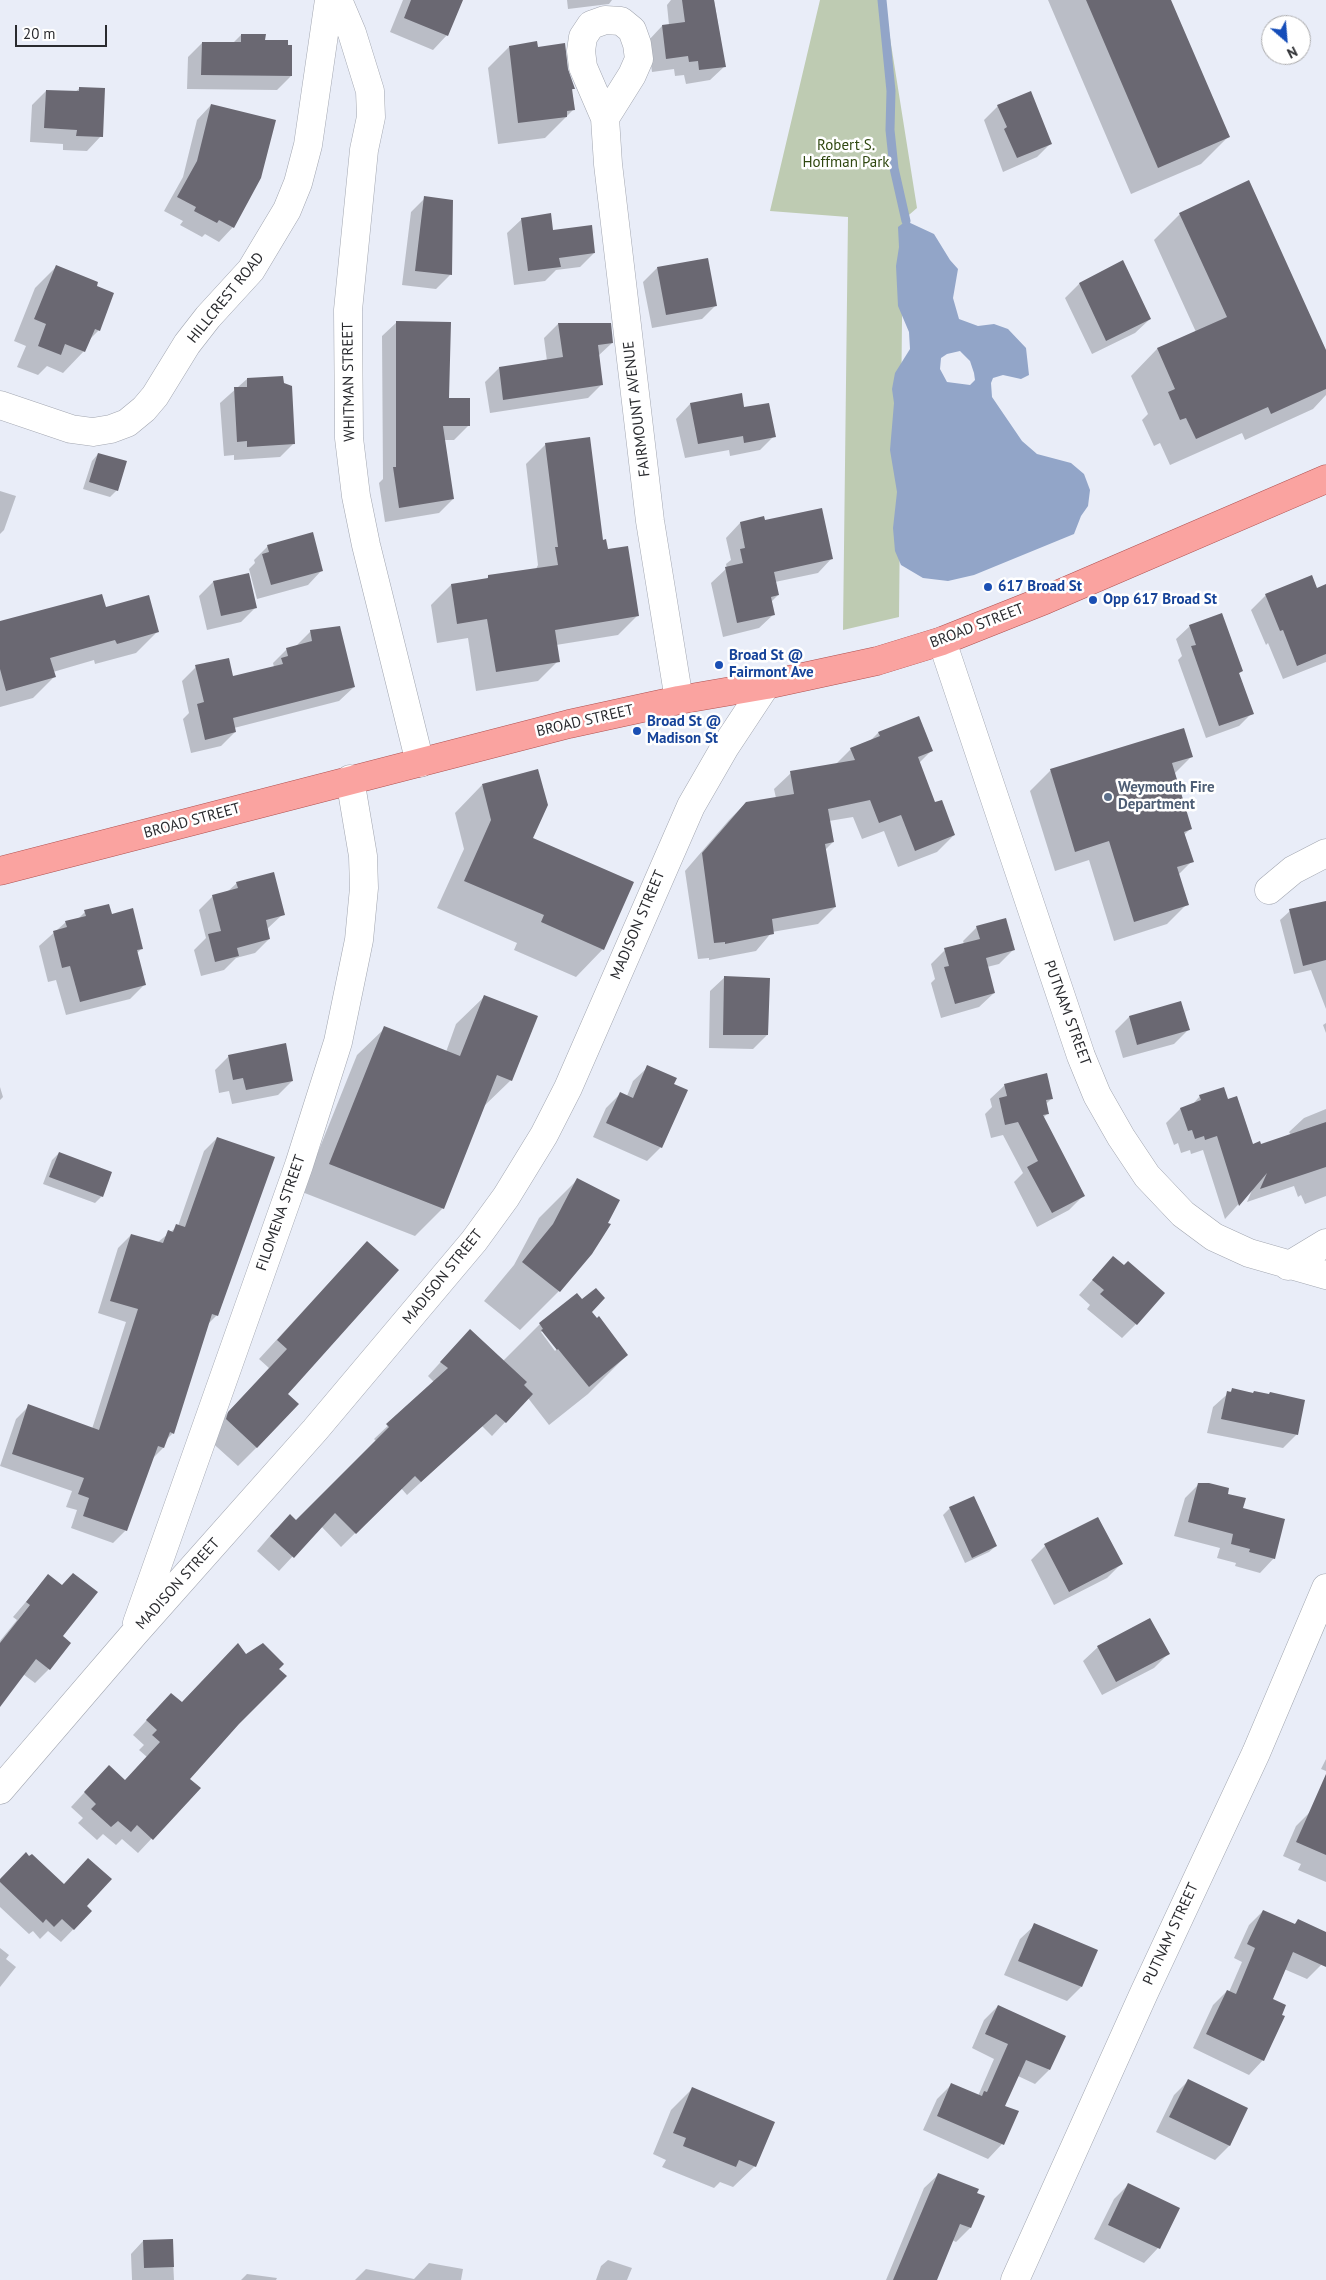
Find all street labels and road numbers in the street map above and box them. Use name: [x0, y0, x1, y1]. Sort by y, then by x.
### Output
street label: HILLCREST ROAD: [184, 249, 268, 347]
street label: WHITMAN STREET: [339, 322, 359, 442]
street label: FAIRMOUNT AVENUE: [620, 340, 654, 478]
street label: BROAD STREET: [928, 600, 1026, 652]
street label: BROAD STREET: [535, 701, 635, 741]
street label: BROAD STREET: [142, 799, 242, 843]
street label: MADISON STREET: [607, 868, 669, 982]
street label: PUTNAM STREET: [1040, 958, 1094, 1068]
street label: FILOMENA STREET: [253, 1153, 309, 1273]
street label: MADISON STREET: [399, 1226, 487, 1328]
street label: MADISON STREET: [132, 1535, 224, 1633]
street label: PUTNAM STREET: [1139, 1880, 1203, 1988]

